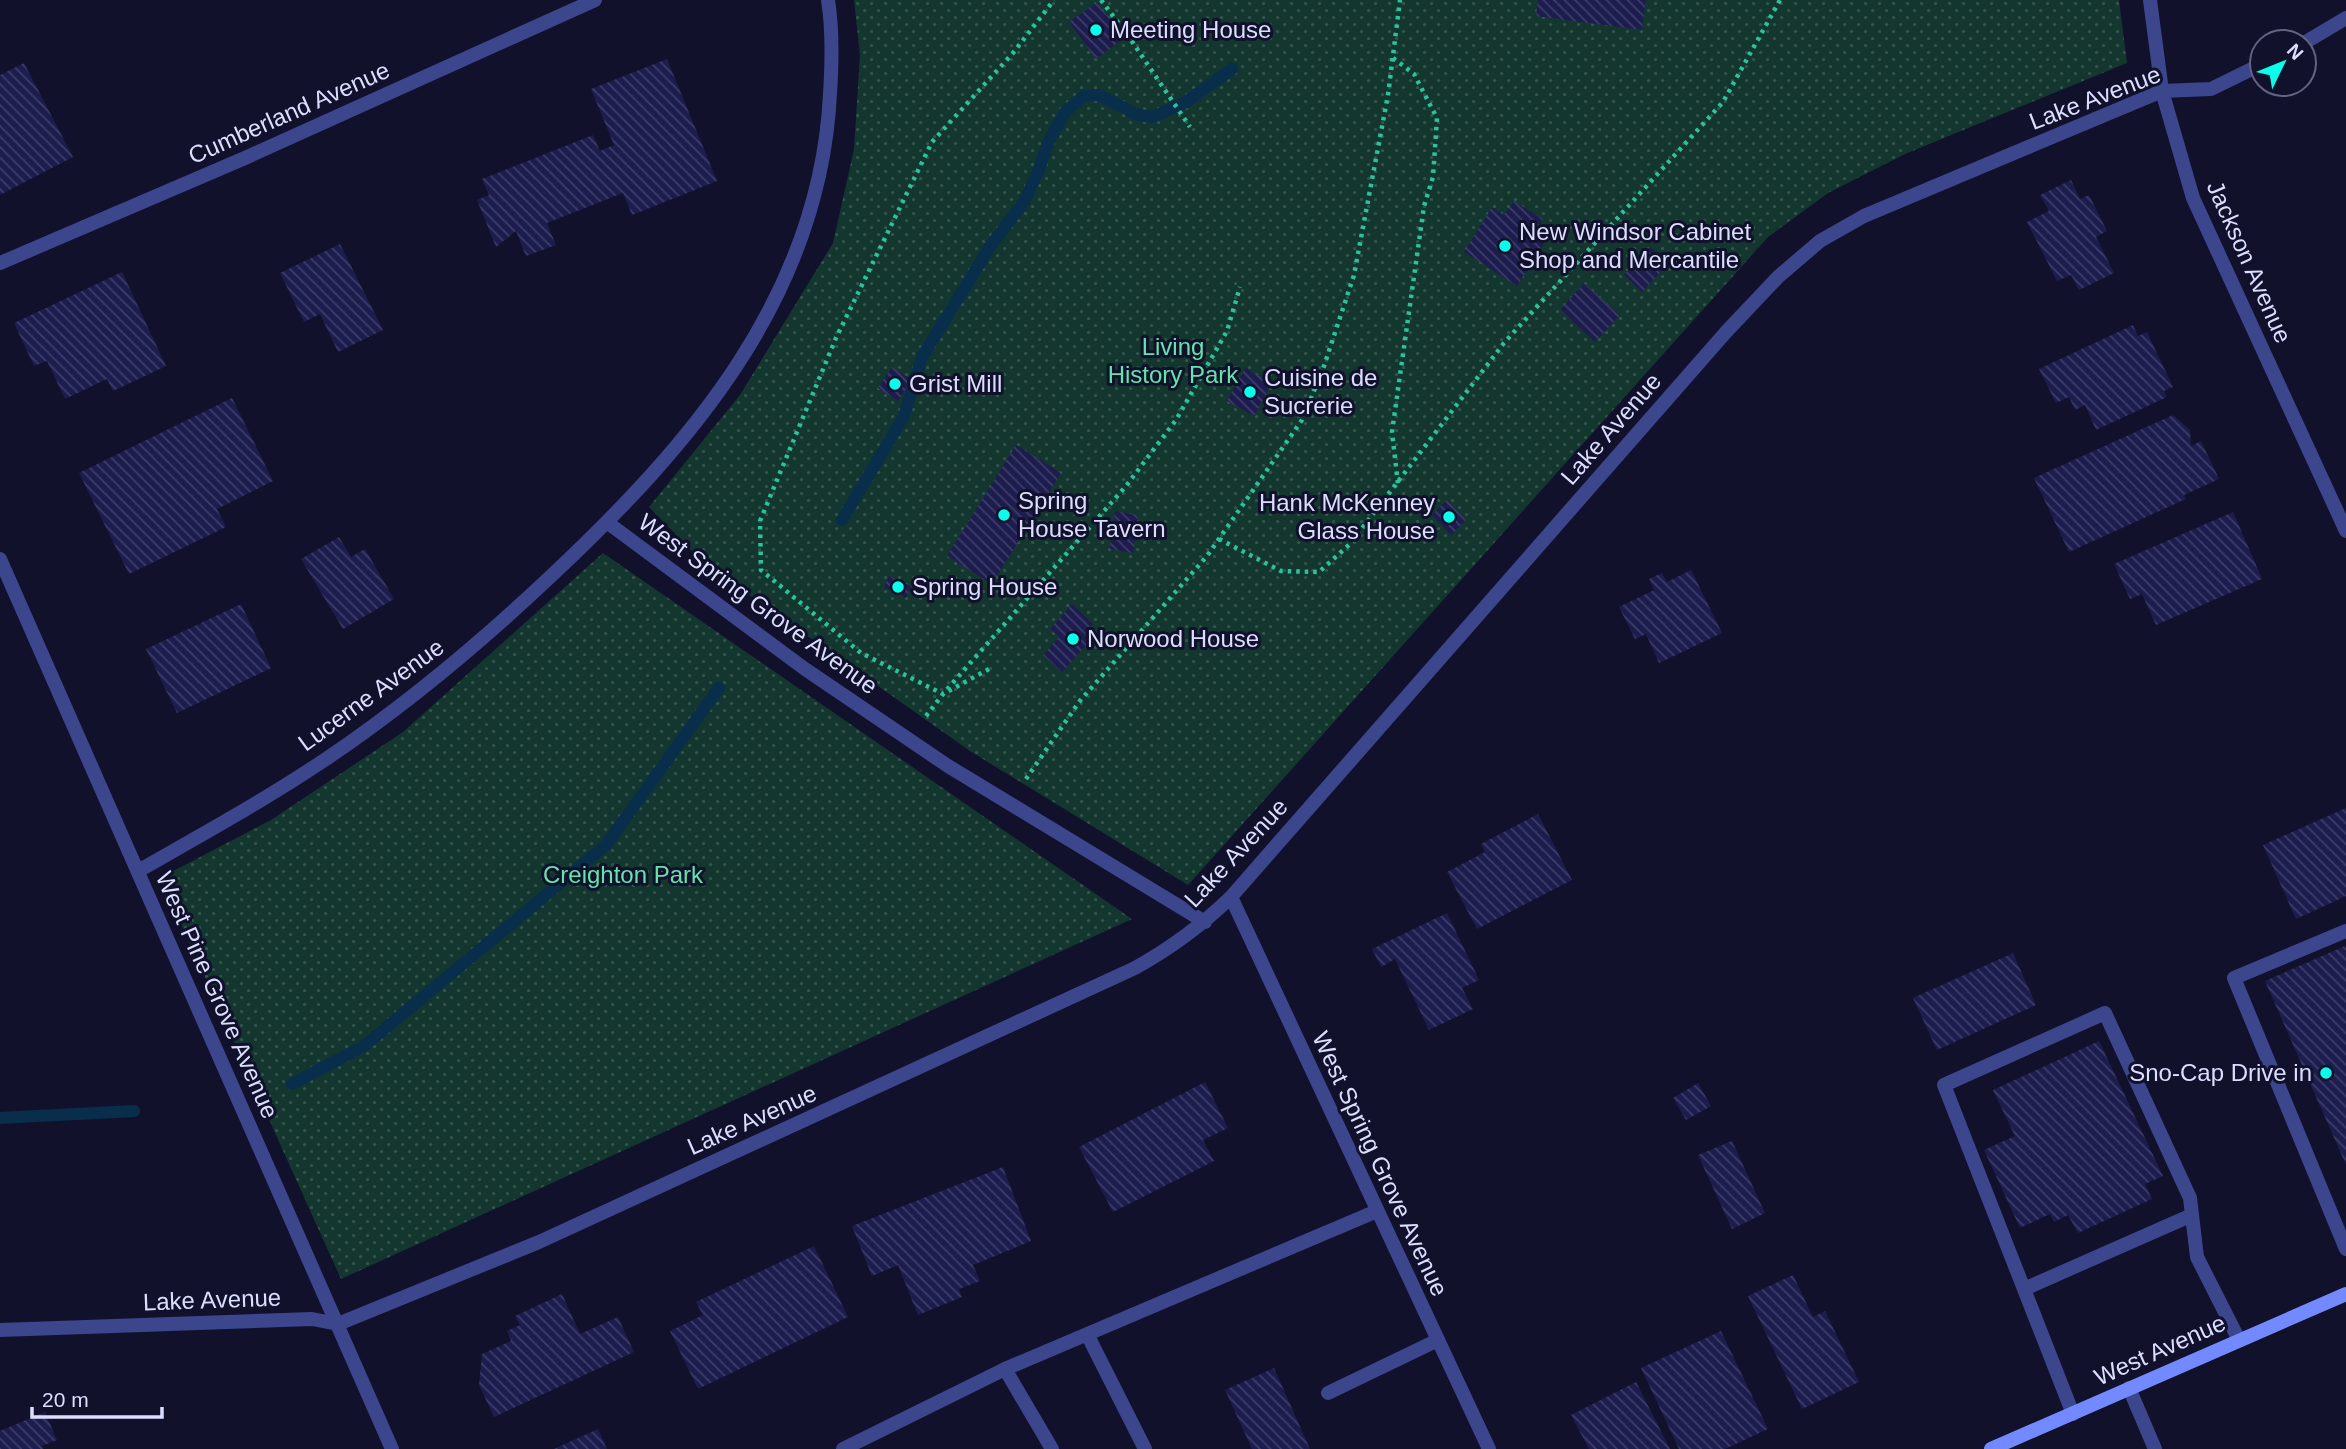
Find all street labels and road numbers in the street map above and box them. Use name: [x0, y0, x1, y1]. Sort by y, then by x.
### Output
street label: Cumberland Avenue: [184, 56, 393, 169]
street label: Lake Avenue: [2025, 60, 2164, 135]
street label: Jackson Avenue: [2202, 177, 2297, 347]
street label: Lake Avenue: [1555, 368, 1666, 490]
street label: West Spring Grove Avenue: [634, 508, 883, 699]
street label: Lucerne Avenue: [293, 633, 449, 756]
street label: Lake Avenue: [1179, 793, 1293, 912]
street label: West Pine Grove Avenue: [151, 867, 284, 1122]
street label: West Spring Grove Avenue: [1307, 1027, 1454, 1300]
street label: Lake Avenue: [683, 1079, 820, 1160]
street label: Lake Avenue: [142, 1284, 282, 1315]
street label: West Avenue: [2090, 1309, 2229, 1390]

